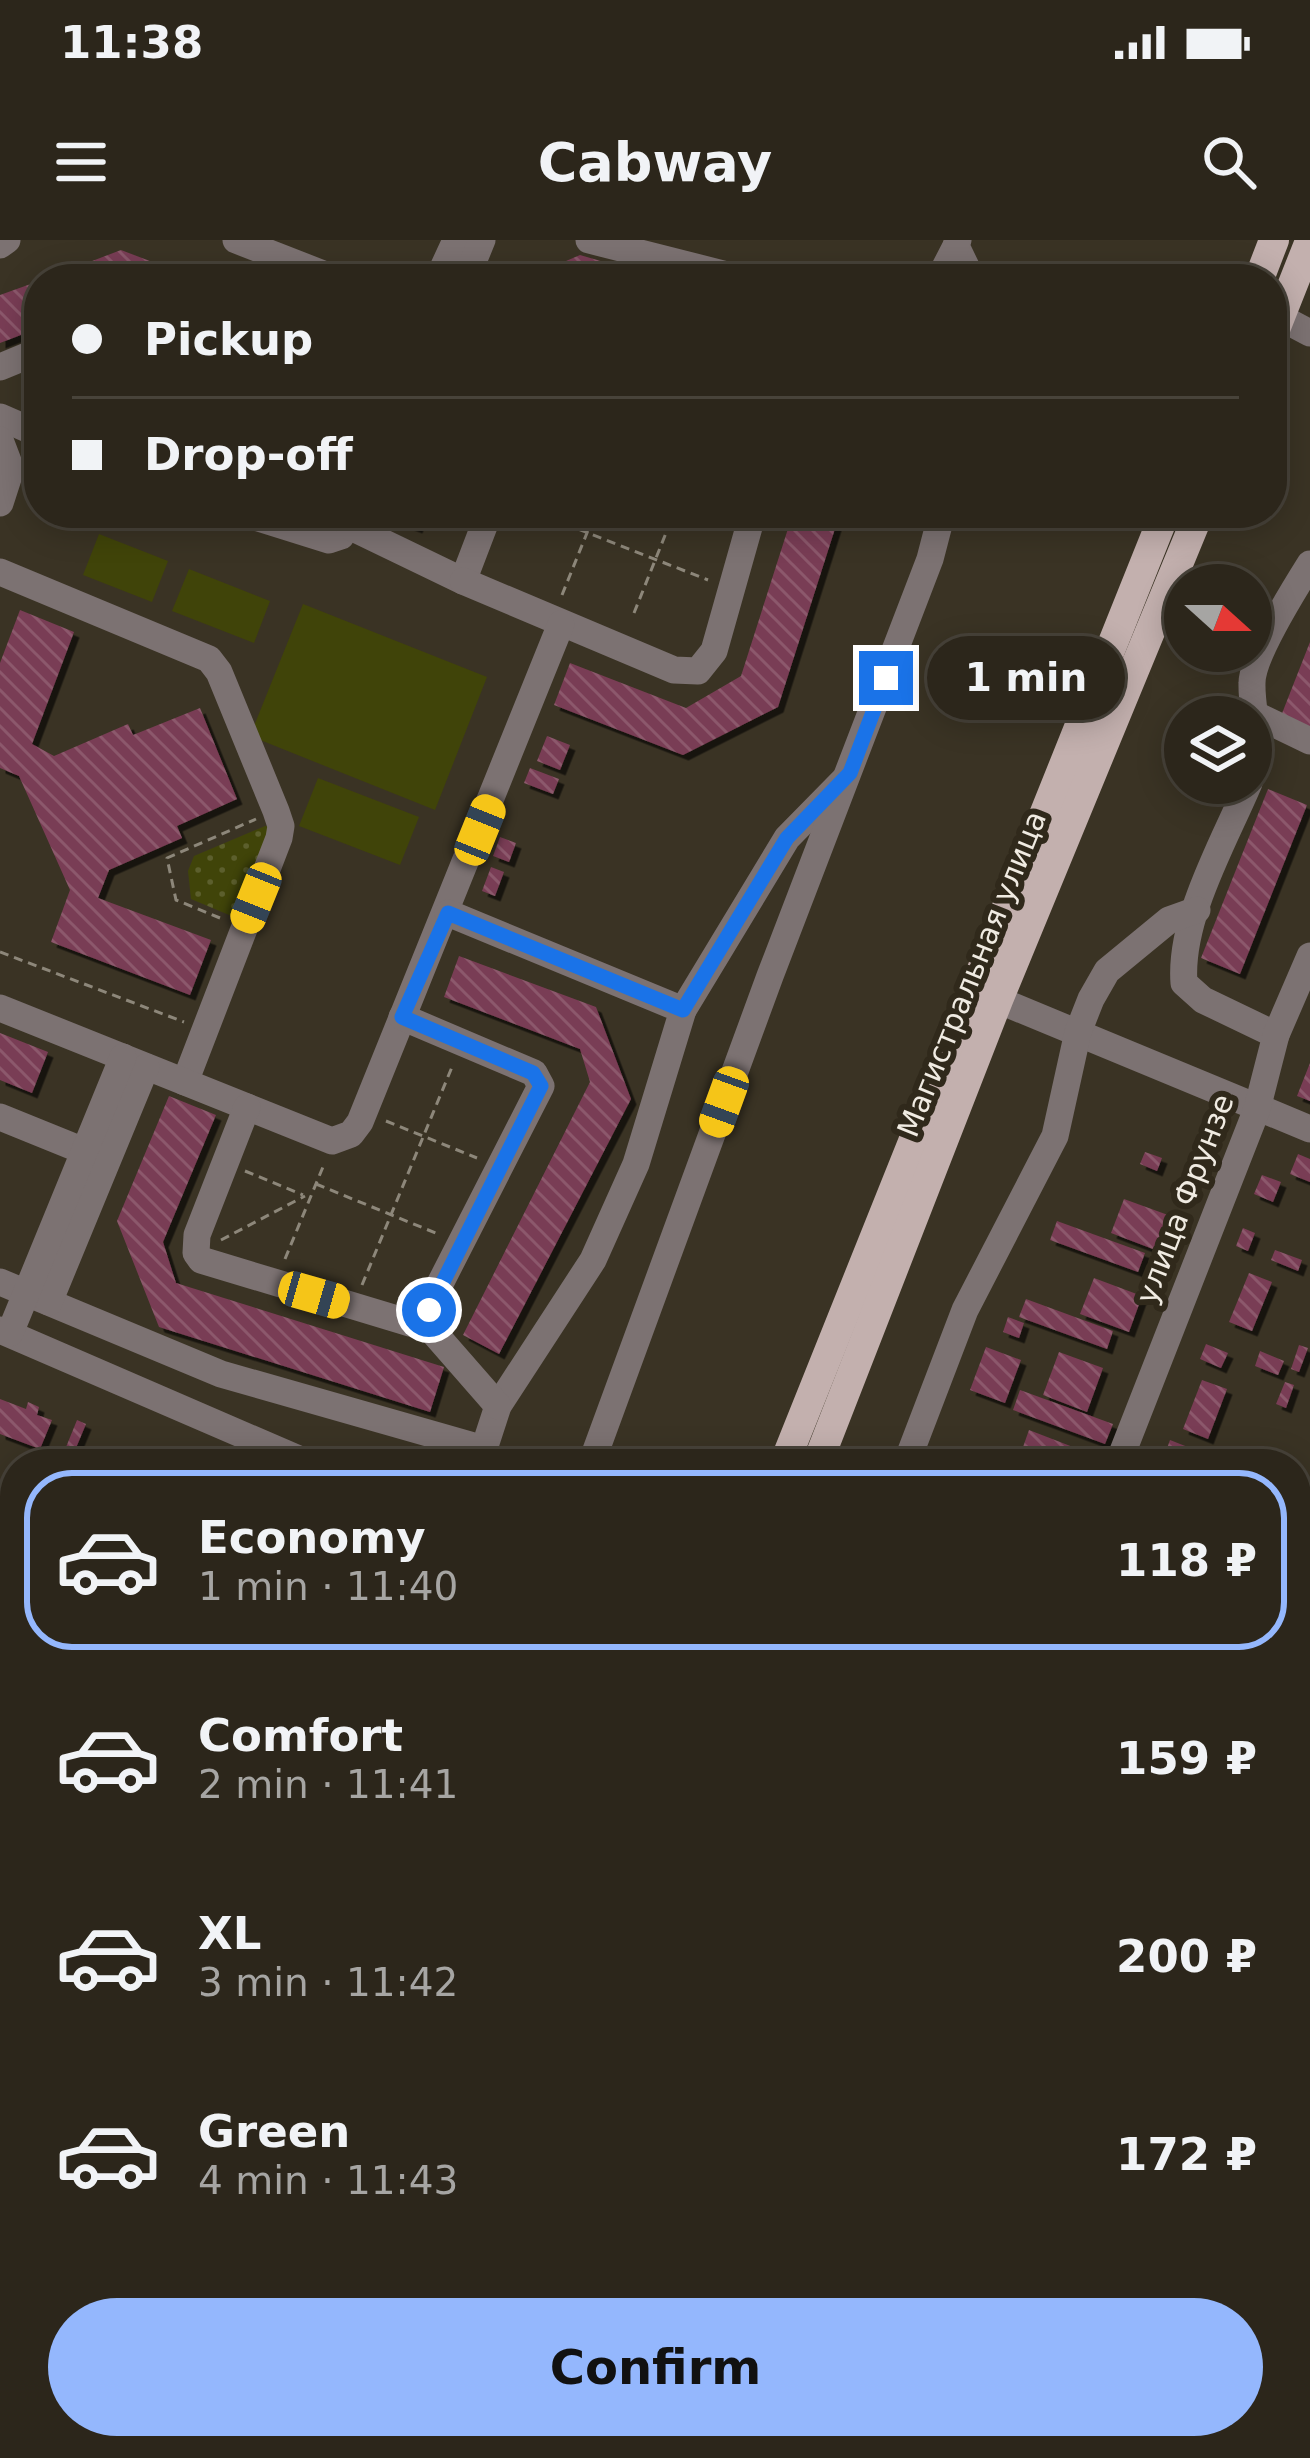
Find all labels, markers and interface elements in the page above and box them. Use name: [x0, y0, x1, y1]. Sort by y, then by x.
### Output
text: 11:38: [60, 16, 203, 69]
icon: menu: [48, 129, 114, 195]
icon: search: [1196, 129, 1262, 195]
text: Cabway: [538, 131, 772, 194]
text: Pickup: [144, 313, 313, 366]
text: Drop-off: [144, 428, 353, 481]
north arrow: [1164, 564, 1272, 672]
map controls: [1164, 564, 1272, 804]
callout: 1 min: [928, 636, 1126, 720]
route end: [859, 651, 913, 705]
text: 1 min: [965, 655, 1087, 700]
button: layers: [1164, 696, 1272, 804]
car: [450, 790, 510, 870]
street label: Магистральная улица: [890, 806, 1053, 1142]
car: [226, 858, 286, 938]
car: [695, 1062, 753, 1142]
street label: улица Фрунзе: [1129, 1089, 1241, 1308]
car: [274, 1268, 354, 1322]
route start: [402, 1283, 456, 1337]
icon: car: [54, 1506, 162, 1614]
text: Economy: [198, 1511, 426, 1564]
text: 118 ₽: [1116, 1534, 1257, 1587]
text: 1 min · 11:40: [198, 1564, 458, 1609]
icon: car: [54, 1704, 162, 1812]
text: Comfort: [198, 1709, 403, 1762]
text: 159 ₽: [1116, 1732, 1257, 1785]
text: 2 min · 11:41: [198, 1762, 458, 1807]
icon: car: [54, 1902, 162, 2010]
text: XL: [198, 1907, 261, 1960]
text: 200 ₽: [1116, 1930, 1257, 1983]
text: 3 min · 11:42: [198, 1960, 458, 2005]
icon: car: [54, 2100, 162, 2208]
text: Green: [198, 2105, 350, 2158]
text: 172 ₽: [1116, 2128, 1257, 2181]
text: 4 min · 11:43: [198, 2158, 458, 2203]
button: Confirm: [48, 2298, 1263, 2436]

